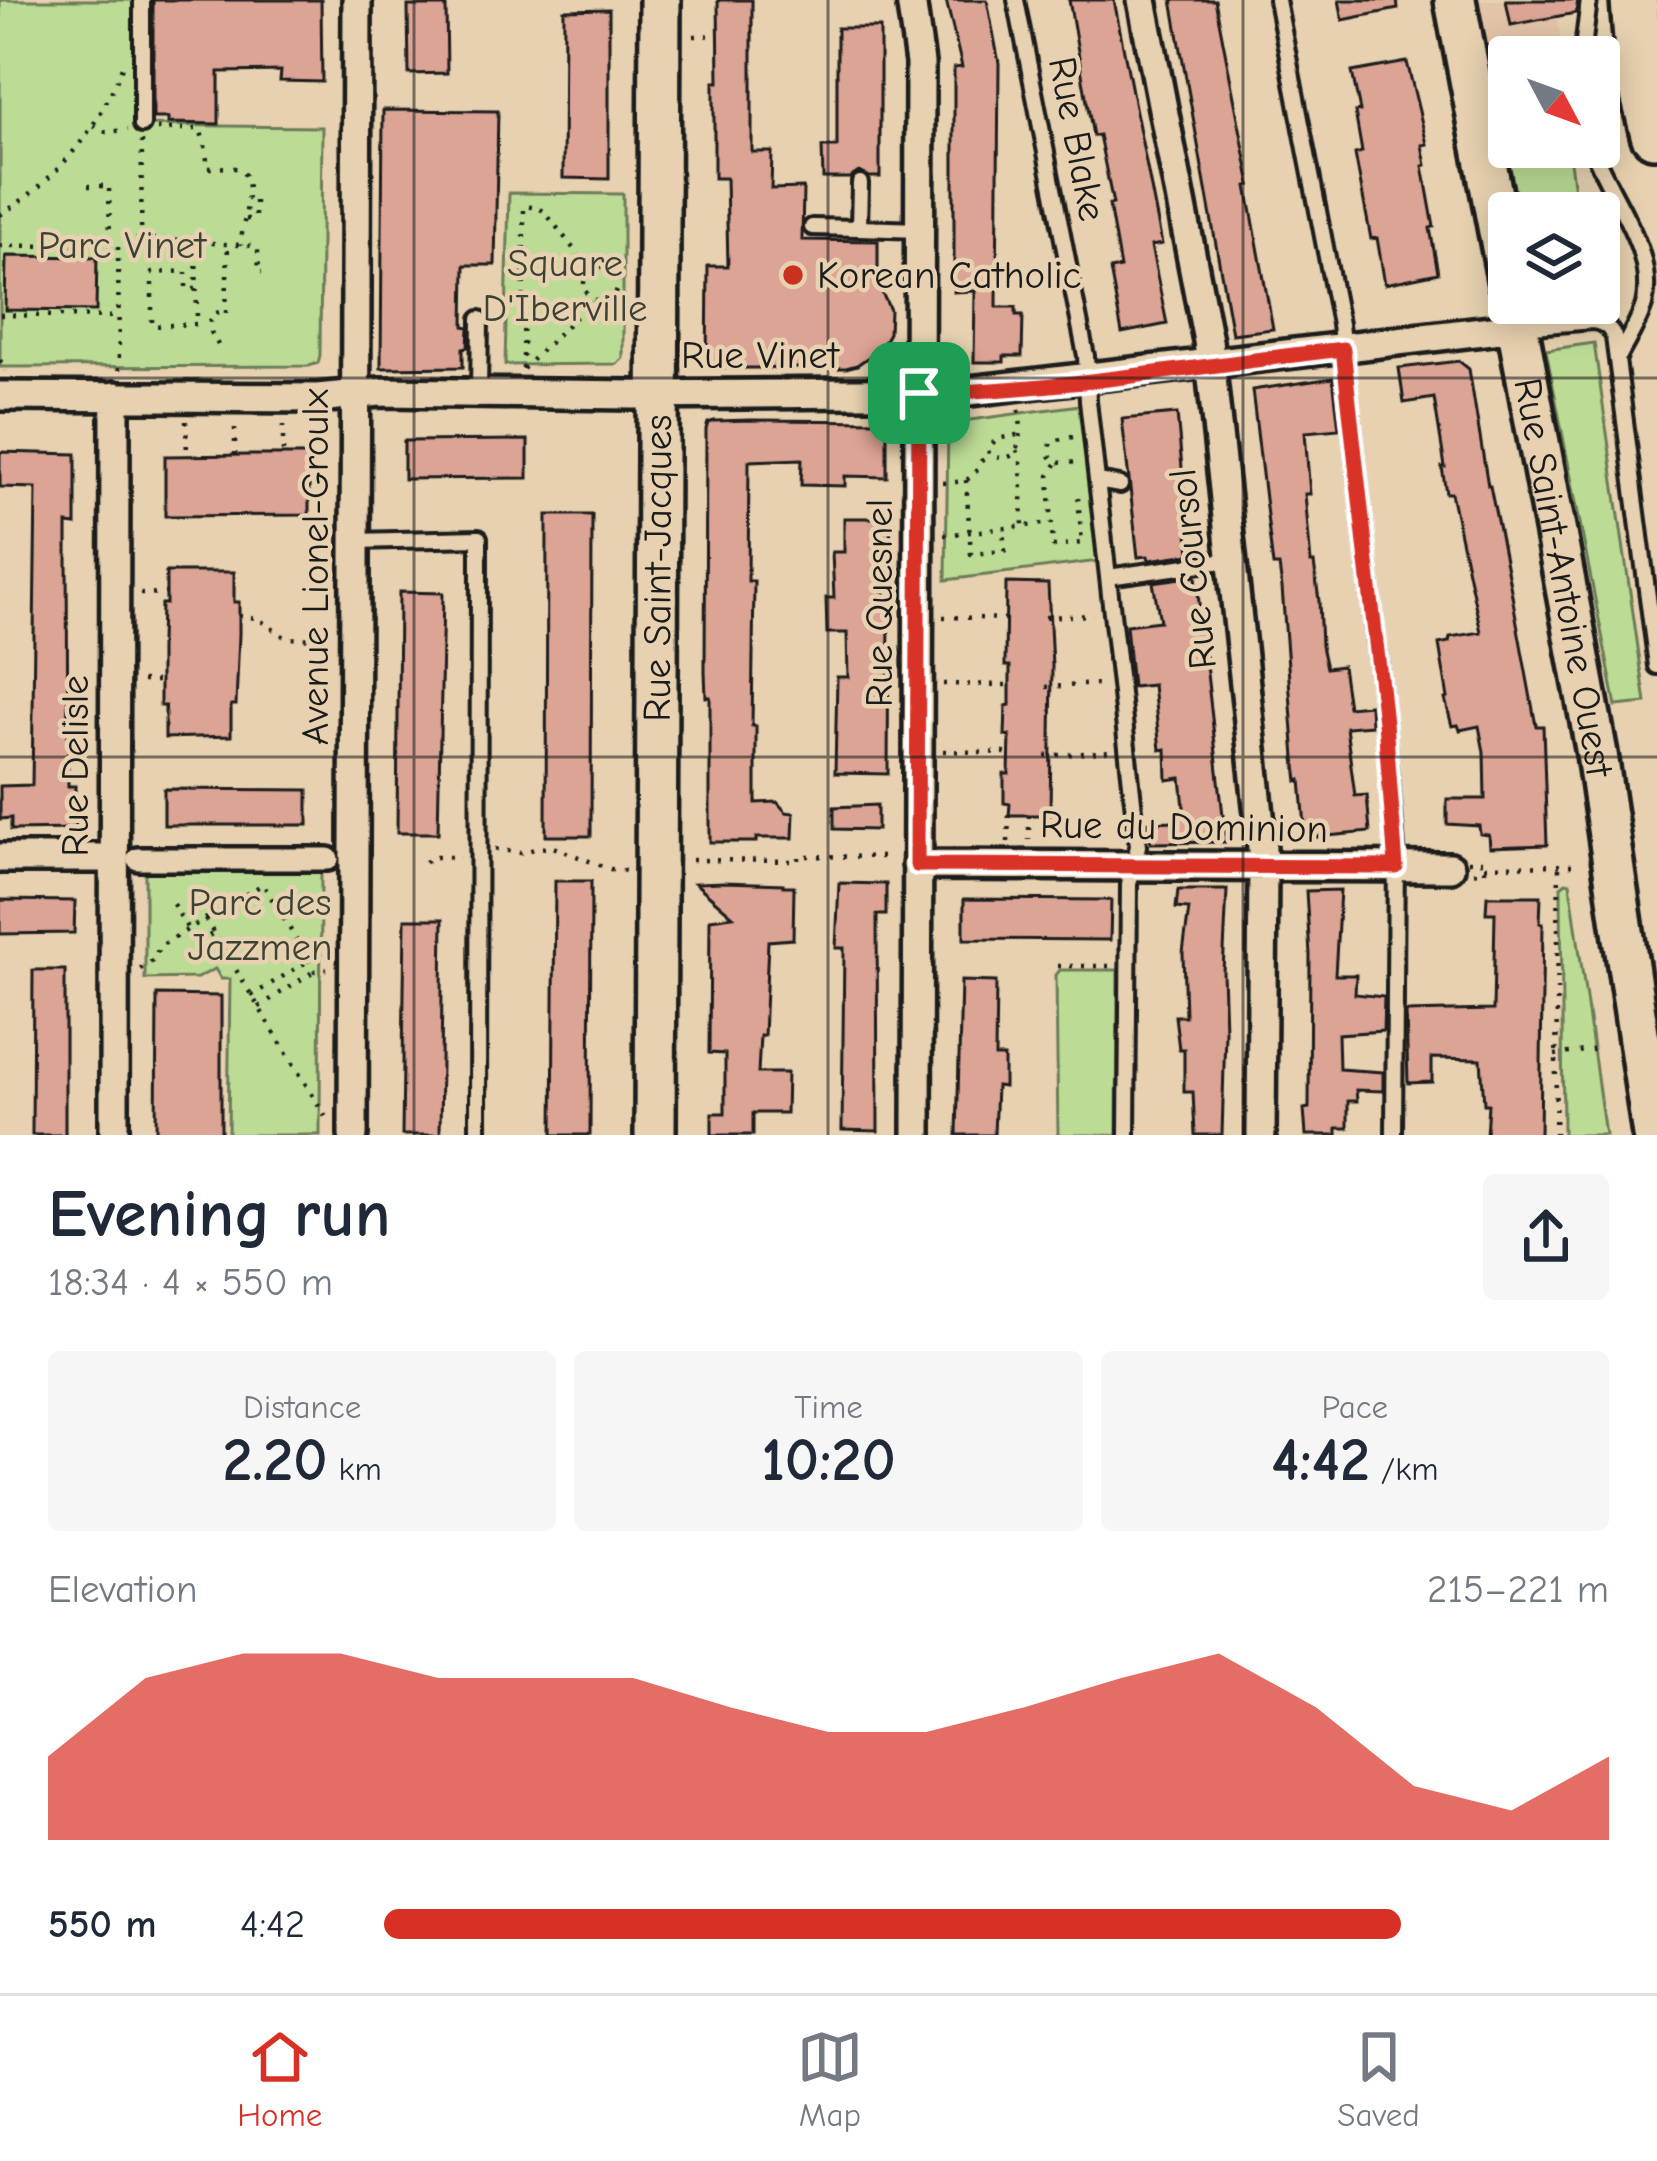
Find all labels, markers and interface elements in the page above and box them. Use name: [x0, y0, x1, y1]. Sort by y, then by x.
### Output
north arrow: [1488, 36, 1620, 168]
map controls: [1488, 36, 1620, 324]
street label: Rue Blake: [1039, 53, 1115, 225]
button: layers: [1488, 192, 1620, 324]
park label: Parc Vinet: [38, 223, 208, 268]
park label: Square D'Iberville: [482, 241, 648, 331]
place label: Korean Catholic: [817, 253, 1081, 298]
marker: Korean Catholic: [780, 262, 806, 288]
street label: Rue Vinet: [681, 333, 841, 378]
pin: [868, 342, 970, 444]
icon: arrive: [886, 360, 952, 426]
street label: Rue Saint-Antoine Ouest: [1505, 374, 1623, 781]
street label: Avenue Lionel-Groulx: [293, 388, 338, 745]
street label: Rue Saint-Jacques: [634, 414, 681, 722]
street label: Rue Coursol: [1160, 467, 1226, 671]
street label: Rue Quesnel: [857, 499, 902, 707]
street label: Rue Delisle: [53, 675, 98, 857]
street label: Rue du Dominion: [1040, 802, 1328, 852]
park label: Parc des Jazzmen: [187, 880, 333, 970]
button: share: [1483, 1174, 1609, 1300]
text: Evening run: [48, 1177, 390, 1253]
text: 18:34 · 4 × 550 m: [48, 1260, 333, 1305]
text: Distance: [243, 1388, 361, 1426]
text: Time: [794, 1388, 863, 1426]
text: Pace: [1322, 1388, 1388, 1426]
text: 2.20: [223, 1426, 327, 1495]
text: 10:20: [761, 1426, 896, 1495]
text: 4:42: [1271, 1426, 1370, 1495]
text: km: [327, 1450, 382, 1488]
text: /km: [1370, 1450, 1438, 1488]
text: Elevation: [48, 1567, 197, 1612]
text: 215–221 m: [1427, 1567, 1609, 1612]
text: 550 m: [48, 1902, 157, 1947]
text: 4:42: [240, 1902, 305, 1947]
tab: Home: [237, 2024, 322, 2134]
tab: Map: [797, 2024, 863, 2134]
tab: Saved: [1337, 2024, 1420, 2134]

